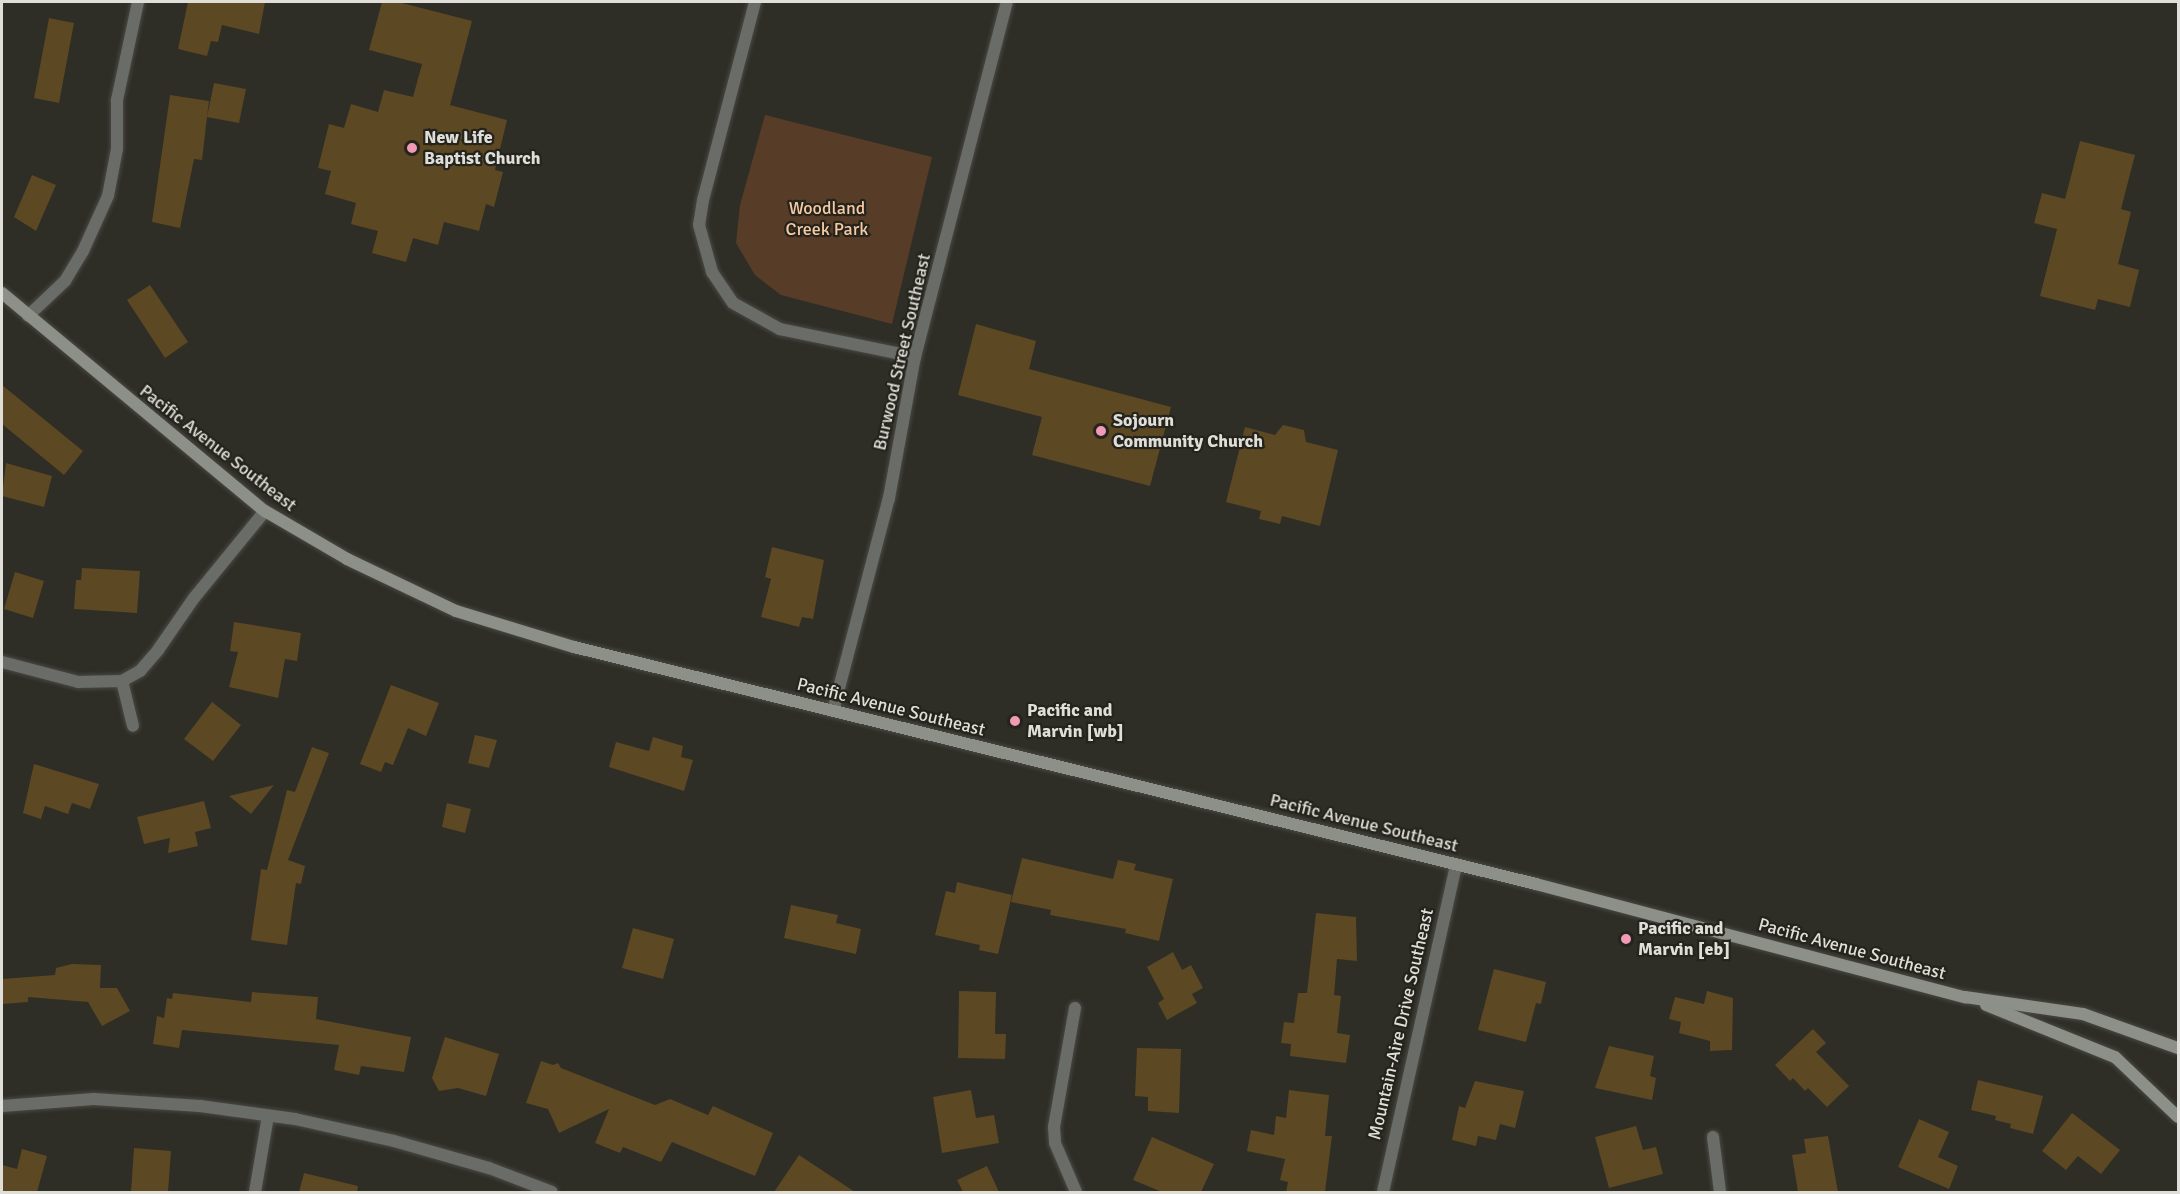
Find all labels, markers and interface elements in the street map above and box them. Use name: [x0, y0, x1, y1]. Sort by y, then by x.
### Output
place label: New Life Baptist Church: [424, 127, 541, 170]
marker: New Life Baptist Church: [405, 141, 419, 155]
park label: Woodland Creek Park: [786, 198, 868, 240]
street label: Burwood Street Southeast: [869, 252, 935, 452]
street label: Pacific Avenue Southeast: [135, 380, 301, 516]
place label: Sojourn Community Church: [1113, 410, 1263, 452]
marker: Sojourn Community Church: [1094, 424, 1108, 438]
street label: Pacific Avenue Southeast: [795, 673, 987, 741]
place label: Pacific and Marvin [wb]: [1027, 700, 1124, 742]
marker: Pacific and Marvin [wb]: [1008, 714, 1022, 728]
street label: Pacific Avenue Southeast: [1268, 789, 1460, 857]
street label: Mountain-Aire Drive Southeast: [1364, 906, 1438, 1142]
street label: Pacific Avenue Southeast: [1756, 914, 1948, 984]
place label: Pacific and Marvin [eb]: [1638, 918, 1730, 960]
marker: Pacific and Marvin [eb]: [1619, 932, 1633, 946]

